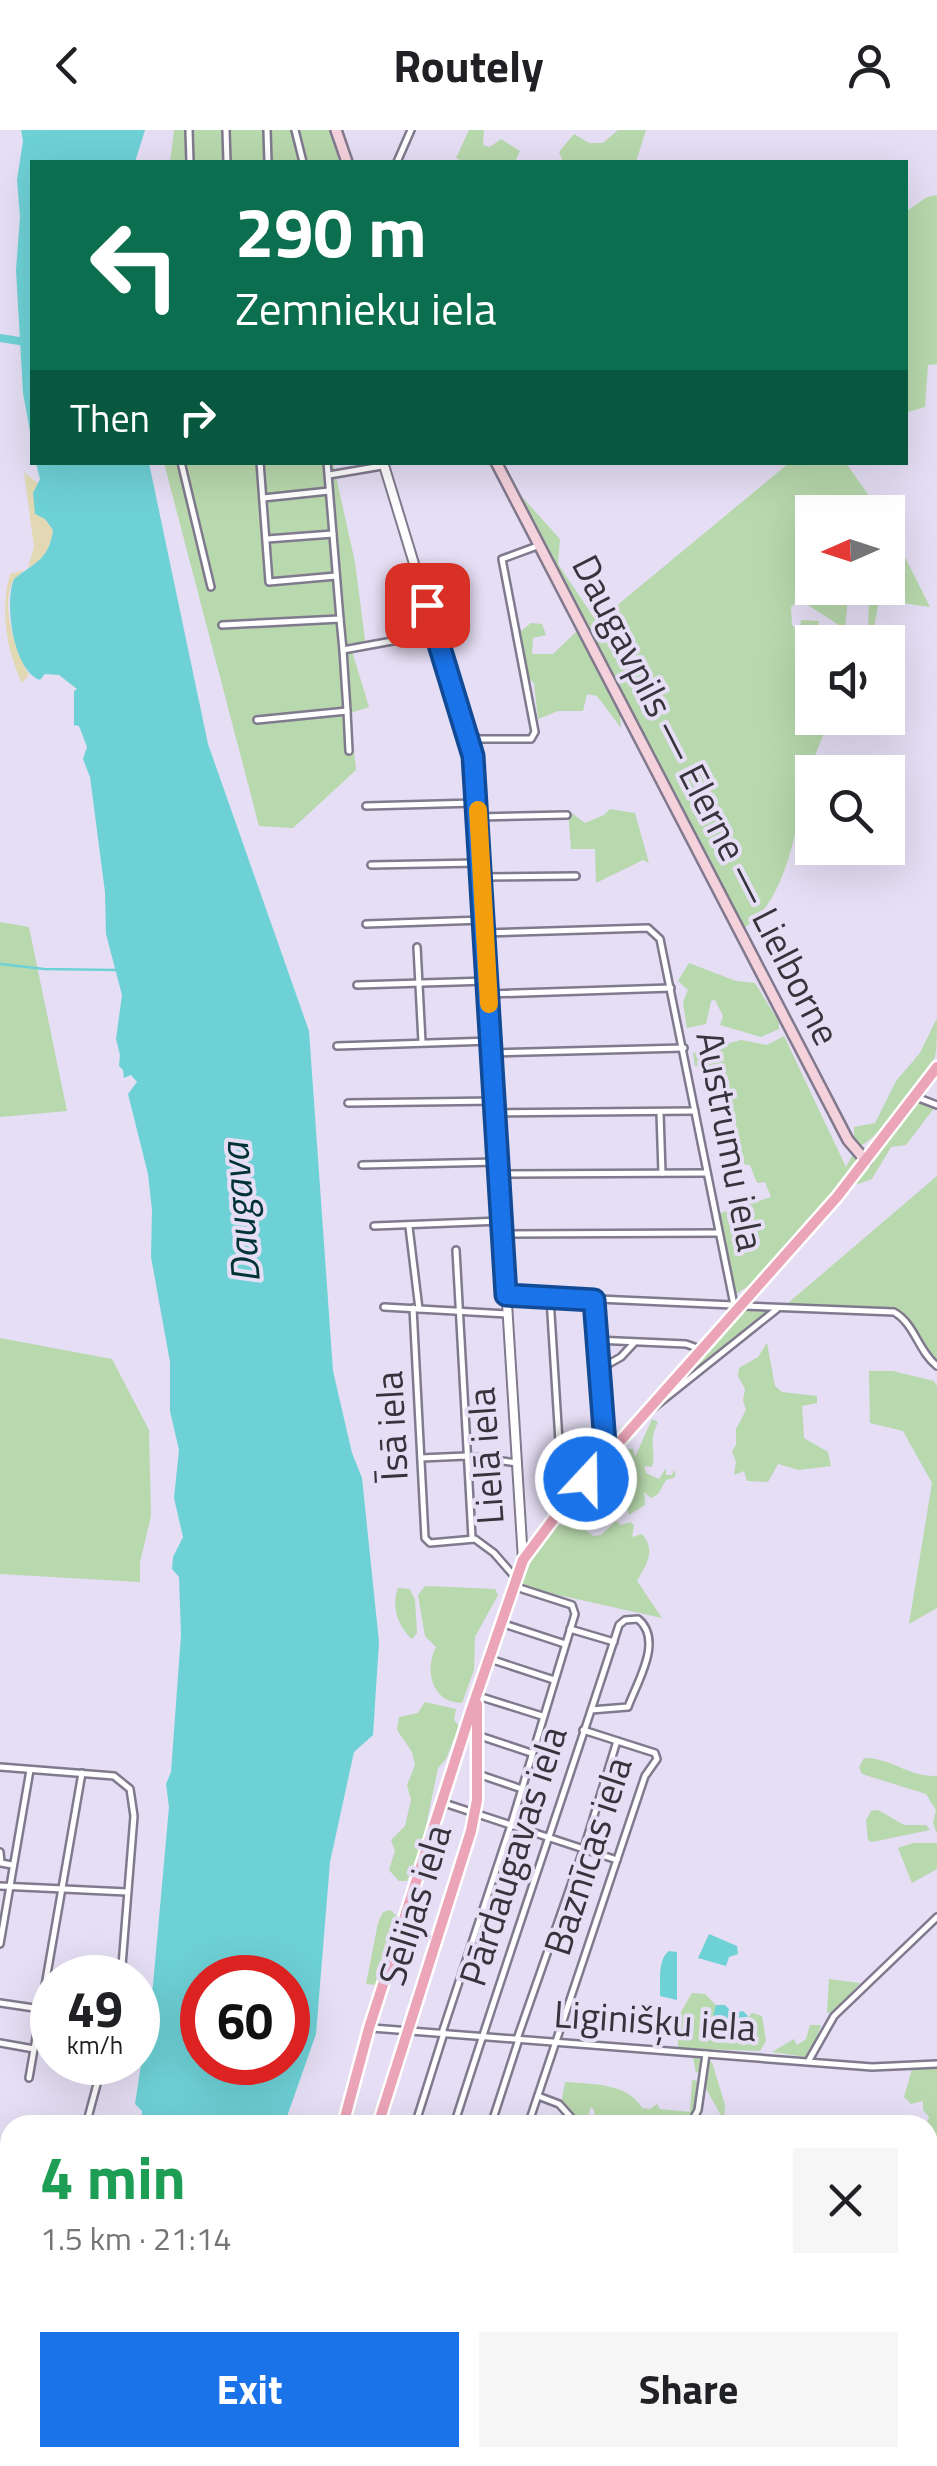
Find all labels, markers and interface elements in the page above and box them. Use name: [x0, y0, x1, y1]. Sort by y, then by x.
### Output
text: Routely: [393, 31, 544, 99]
icon: back: [40, 38, 95, 93]
icon: person: [842, 38, 897, 93]
text: 290 m: [235, 178, 427, 284]
icon: left: [70, 200, 200, 330]
text: Zemnieku iela: [235, 274, 497, 342]
text: Then: [70, 389, 150, 447]
icon: right: [170, 390, 225, 445]
north arrow: [795, 495, 905, 605]
map controls: [795, 495, 905, 865]
street label: Daugavpils — Elerne — Lielborne: [558, 544, 856, 1055]
pin: [385, 563, 470, 648]
icon: arrive: [400, 578, 455, 633]
button: sound: [795, 625, 905, 735]
button: search: [795, 755, 905, 865]
street label: Austrumu iela: [681, 1026, 781, 1256]
water label: Daugava: [203, 1138, 276, 1286]
street label: Īsā iela: [359, 1370, 423, 1484]
street label: Lielā iela: [451, 1386, 519, 1527]
position arrow: [534, 1427, 638, 1531]
street label: Pārdaugavas iela: [443, 1718, 581, 1993]
street label: Baznīcas iela: [528, 1749, 646, 1962]
street label: Sēlijas iela: [362, 1817, 466, 1992]
speed limit sign: 60: [180, 1955, 310, 2085]
text: 49: [67, 1970, 123, 2046]
street label: Liginišķu iela: [552, 1984, 758, 2056]
text: km/h: [67, 2026, 123, 2064]
text: 4 min: [40, 2131, 186, 2222]
button: close: [793, 2148, 898, 2253]
text: 1.5 km · 21:14: [40, 2214, 232, 2262]
button: Exit: [40, 2332, 459, 2447]
button: Share: [479, 2332, 898, 2447]

